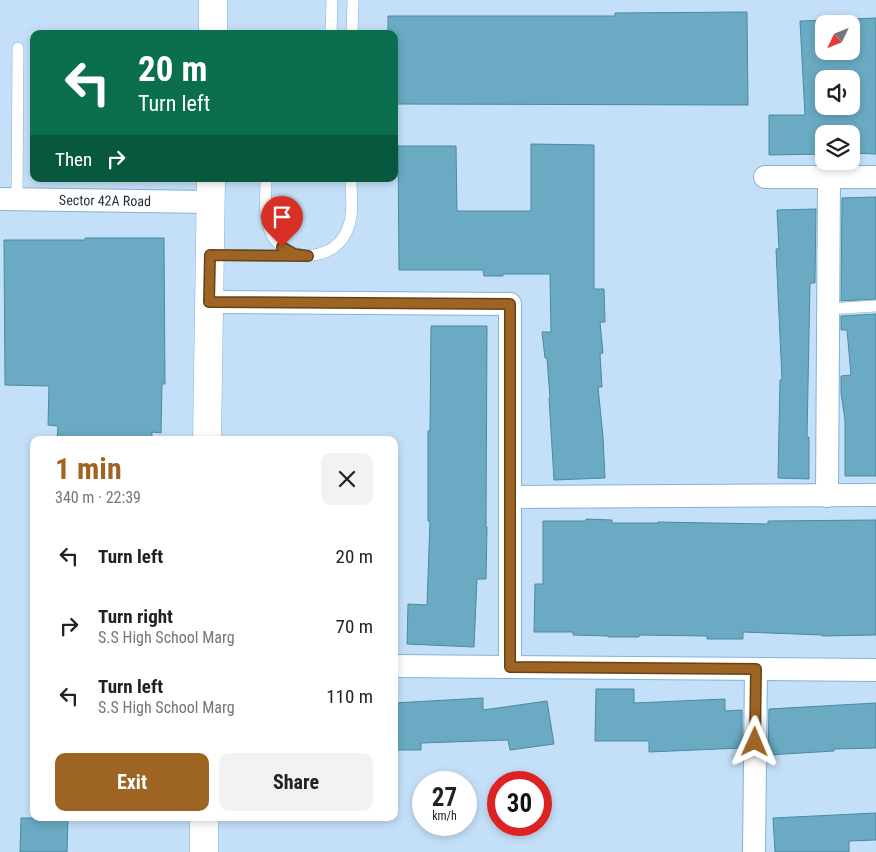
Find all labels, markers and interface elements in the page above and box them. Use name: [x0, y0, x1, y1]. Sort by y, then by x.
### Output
north arrow: [815, 15, 860, 60]
map controls: [815, 15, 860, 170]
text: 20 m: [138, 49, 207, 90]
icon: left: [55, 50, 120, 115]
button: sound: [815, 70, 860, 115]
text: Turn left: [138, 91, 210, 116]
button: layers: [815, 125, 860, 170]
icon: right: [102, 145, 130, 173]
text: Then: [55, 148, 92, 171]
street label: Sector 42A Road: [59, 192, 151, 209]
pin: [261, 196, 303, 247]
icon: arrive: [268, 203, 296, 231]
text: 1 min: [55, 451, 122, 486]
button: close: [321, 453, 373, 505]
text: 340 m · 22:39: [55, 488, 141, 507]
icon: left: [55, 542, 83, 570]
text: Turn left: [98, 545, 163, 568]
text: 20 m: [336, 545, 373, 568]
text: Turn right: [98, 605, 173, 628]
icon: right: [55, 612, 83, 640]
text: 70 m: [336, 615, 373, 638]
text: S.S High School Marg: [98, 628, 235, 647]
text: Turn left: [98, 675, 163, 698]
icon: left: [55, 682, 83, 710]
text: 110 m: [326, 685, 373, 708]
text: S.S High School Marg: [98, 698, 235, 717]
position arrow: [728, 715, 780, 767]
button: Exit: [55, 753, 209, 811]
button: Share: [219, 753, 373, 811]
speed limit sign: 30: [487, 771, 552, 836]
text: 27: [432, 783, 457, 812]
text: km/h: [432, 809, 457, 823]

